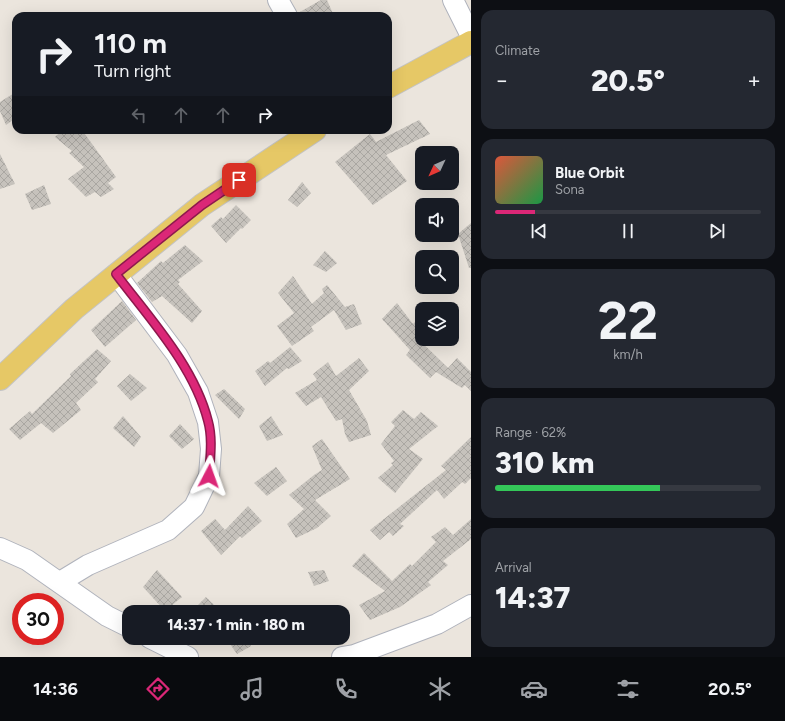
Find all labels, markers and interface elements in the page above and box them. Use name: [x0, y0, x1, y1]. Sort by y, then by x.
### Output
text: 110 m: [94, 26, 167, 60]
icon: right: [28, 28, 80, 80]
text: Climate: [495, 43, 540, 58]
text: Turn right: [94, 60, 171, 82]
text: 20.5°: [591, 62, 665, 99]
text: −: [495, 67, 509, 94]
text: +: [747, 67, 761, 94]
icon: left: [128, 104, 150, 126]
icon: ahead: [170, 104, 192, 126]
icon: ahead: [212, 104, 234, 126]
icon: right: [254, 104, 276, 126]
north arrow: [415, 146, 459, 190]
map controls: [415, 146, 459, 346]
pin: [222, 163, 256, 197]
text: Blue Orbit: [555, 164, 625, 182]
icon: arrive: [228, 169, 250, 191]
text: Sona: [555, 182, 584, 197]
button: sound: [415, 198, 459, 242]
icon: previous: [528, 220, 550, 242]
icon: pause: [617, 220, 639, 242]
icon: next: [706, 220, 728, 242]
button: search: [415, 250, 459, 294]
text: 22: [598, 290, 658, 352]
button: layers: [415, 302, 459, 346]
text: km/h: [613, 347, 643, 362]
text: Range · 62%: [495, 425, 566, 440]
text: 310 km: [495, 444, 594, 481]
position arrow: [188, 455, 230, 497]
text: Arrival: [495, 560, 532, 575]
text: 14:37: [495, 579, 570, 616]
speed limit sign: 30: [12, 593, 64, 645]
text: 14:37 · 1 min · 180 m: [167, 616, 305, 634]
icon: directions: [144, 675, 172, 703]
icon: music: [238, 675, 266, 703]
icon: phone: [332, 675, 360, 703]
icon: climate: [426, 675, 454, 703]
icon: car: [520, 675, 548, 703]
icon: filters: [614, 675, 642, 703]
text: 14:36: [33, 678, 78, 700]
text: 20.5°: [708, 678, 752, 700]

